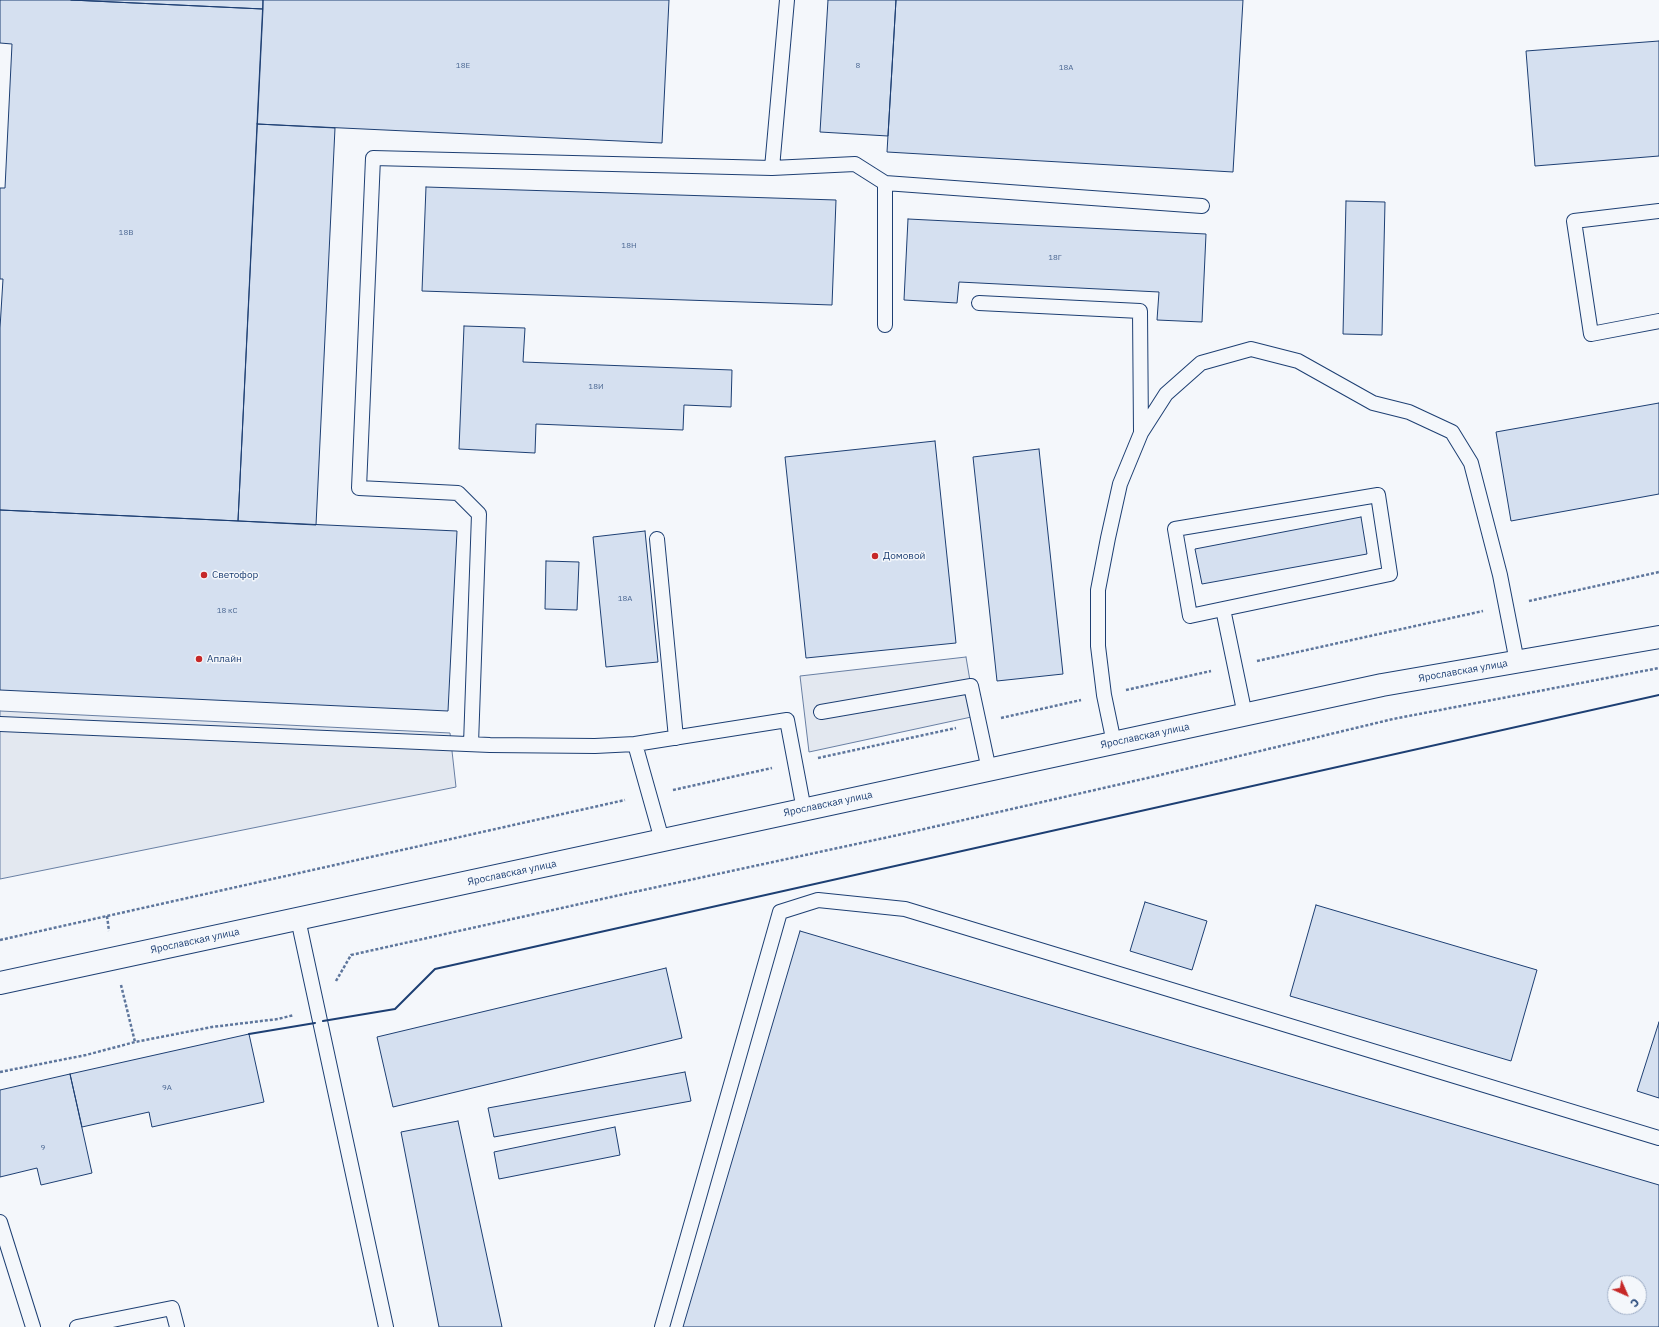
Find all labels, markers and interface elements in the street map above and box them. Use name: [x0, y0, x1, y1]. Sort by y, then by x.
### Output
house number: 18Е: [456, 61, 470, 71]
house number: 8: [856, 61, 860, 71]
house number: 18А: [1059, 63, 1073, 73]
house number: 18В: [119, 228, 133, 238]
house number: 18Н: [621, 241, 637, 251]
house number: 18Г: [1048, 253, 1062, 263]
house number: 18И: [588, 382, 604, 392]
place label: Домовой: [883, 550, 925, 562]
marker: Домовой: [870, 551, 880, 561]
place label: Светофор: [212, 569, 258, 581]
marker: Светофор: [199, 570, 209, 580]
house number: 18А: [618, 594, 632, 604]
house number: 18 кС: [217, 606, 237, 616]
place label: Аплайн: [207, 653, 242, 665]
marker: Аплайн: [194, 654, 204, 664]
street label: Ярославская улица: [1417, 657, 1509, 685]
street label: Ярославская улица: [1099, 721, 1191, 751]
street label: Ярославская улица: [782, 789, 874, 819]
street label: Ярославская улица: [466, 858, 558, 888]
street label: Ярославская улица: [149, 926, 241, 956]
house number: 9А: [162, 1083, 172, 1093]
house number: 9: [41, 1143, 45, 1153]
north arrow: [1607, 1275, 1647, 1315]
text: С: [1627, 1295, 1642, 1310]

